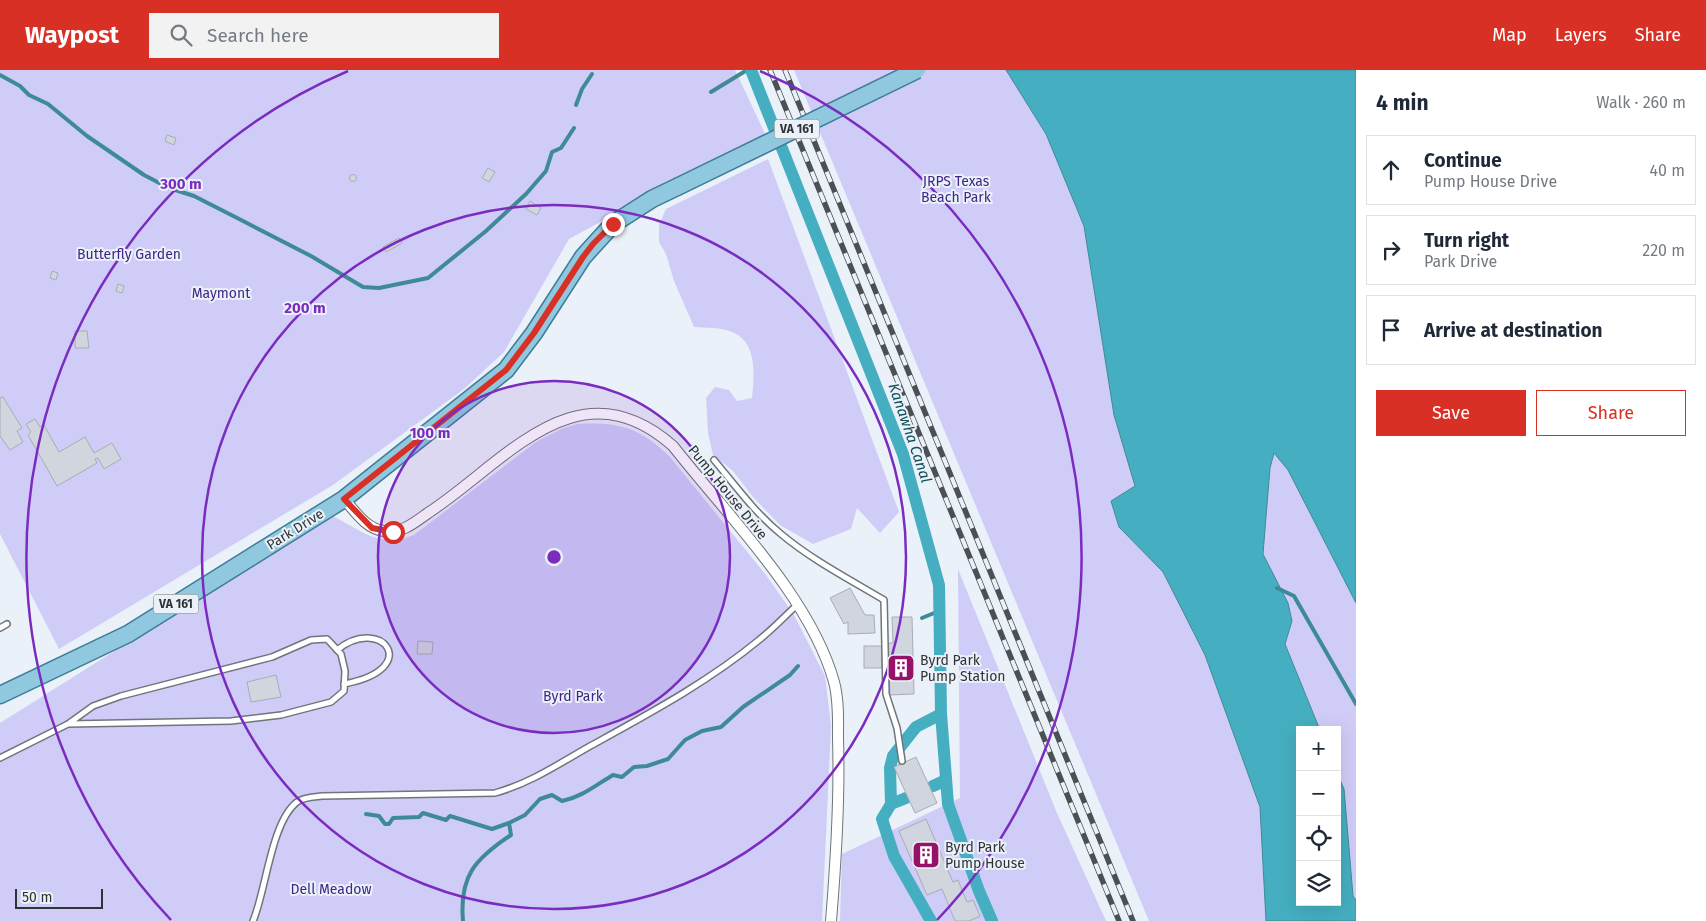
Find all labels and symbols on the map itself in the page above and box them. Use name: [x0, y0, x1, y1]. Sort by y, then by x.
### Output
road number: VA 161: [774, 120, 820, 138]
park label: JRPS Texas Beach Park: [921, 173, 992, 206]
text: 300 m: [159, 175, 202, 193]
route end: [602, 213, 625, 236]
park label: Butterfly Garden: [77, 246, 181, 263]
park label: Maymont: [192, 285, 251, 302]
text: 200 m: [284, 299, 326, 317]
water label: Kanawha Canal: [885, 381, 935, 485]
text: 100 m: [410, 424, 450, 442]
street label: Pump House Drive: [684, 442, 771, 543]
street label: Park Drive: [264, 505, 327, 554]
route start: [382, 521, 405, 544]
centre of rings: [545, 548, 563, 566]
road number: VA 161: [154, 594, 198, 614]
place label: Byrd Park Pump Station: [920, 652, 1006, 685]
building icon: Byrd Park Pump Station: [886, 653, 916, 683]
park label: Byrd Park: [543, 688, 604, 705]
place label: Byrd Park Pump House: [945, 839, 1025, 872]
building icon: Byrd Park Pump House: [911, 840, 941, 870]
park label: Dell Meadow: [290, 881, 372, 898]
scale bar: [15, 886, 102, 909]

